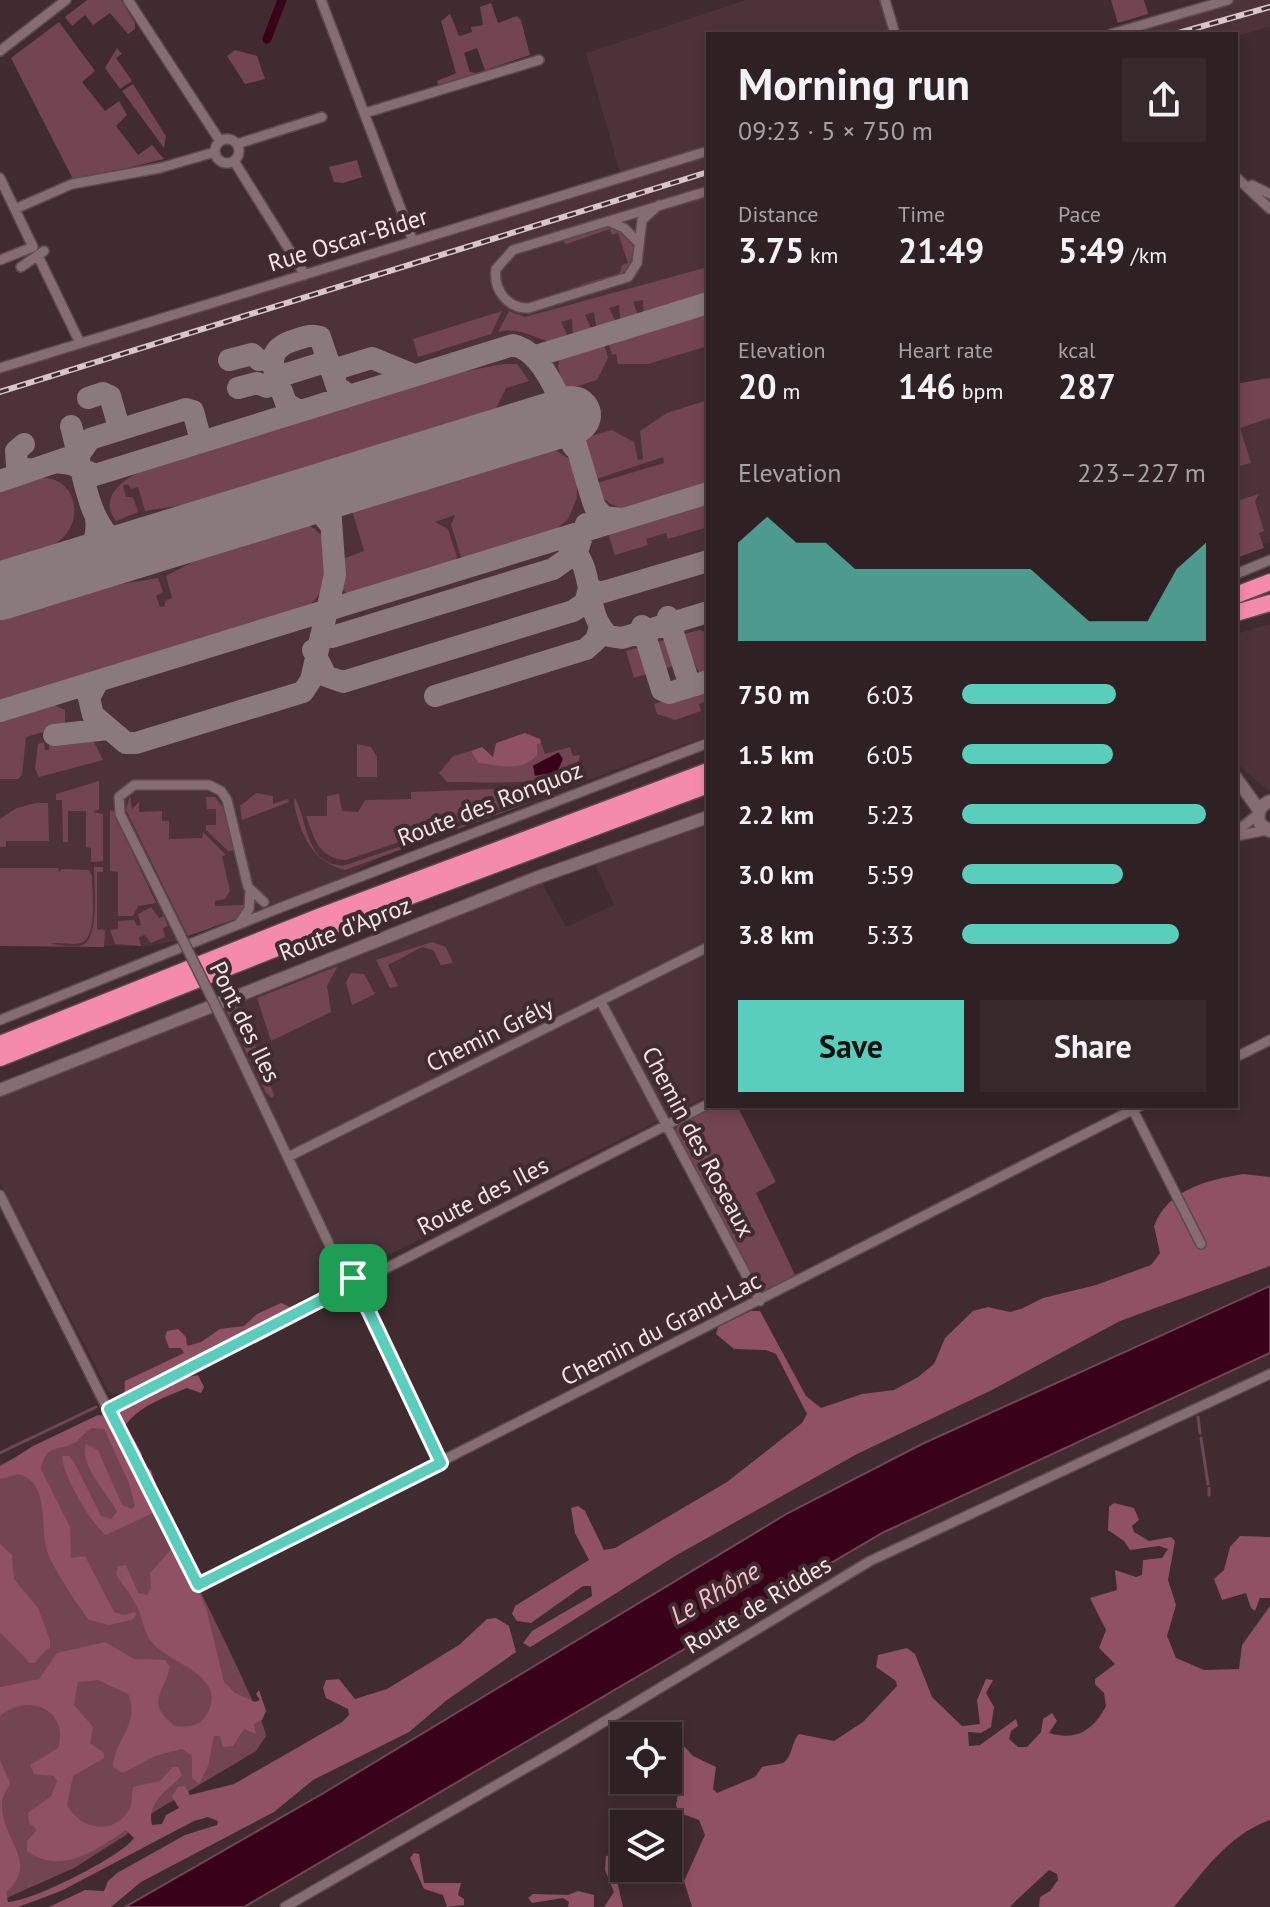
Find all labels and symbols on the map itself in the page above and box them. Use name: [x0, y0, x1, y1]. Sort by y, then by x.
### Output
street label: Rue Oscar-Bider: [264, 201, 431, 279]
street label: Route des Ronquoz: [393, 754, 586, 853]
street label: Route d'Aproz: [274, 889, 415, 968]
street label: Pont des Iles: [203, 956, 288, 1087]
street label: Chemin Grély: [421, 990, 558, 1079]
street label: Chemin des Roseaux: [635, 1041, 762, 1242]
street label: Route des Iles: [412, 1149, 554, 1242]
pin: [319, 1244, 387, 1312]
street label: Chemin du Grand-Lac: [555, 1265, 766, 1392]
street label: Route de Riddes: [679, 1549, 837, 1661]
water label: Le Rhône: [664, 1554, 765, 1631]

